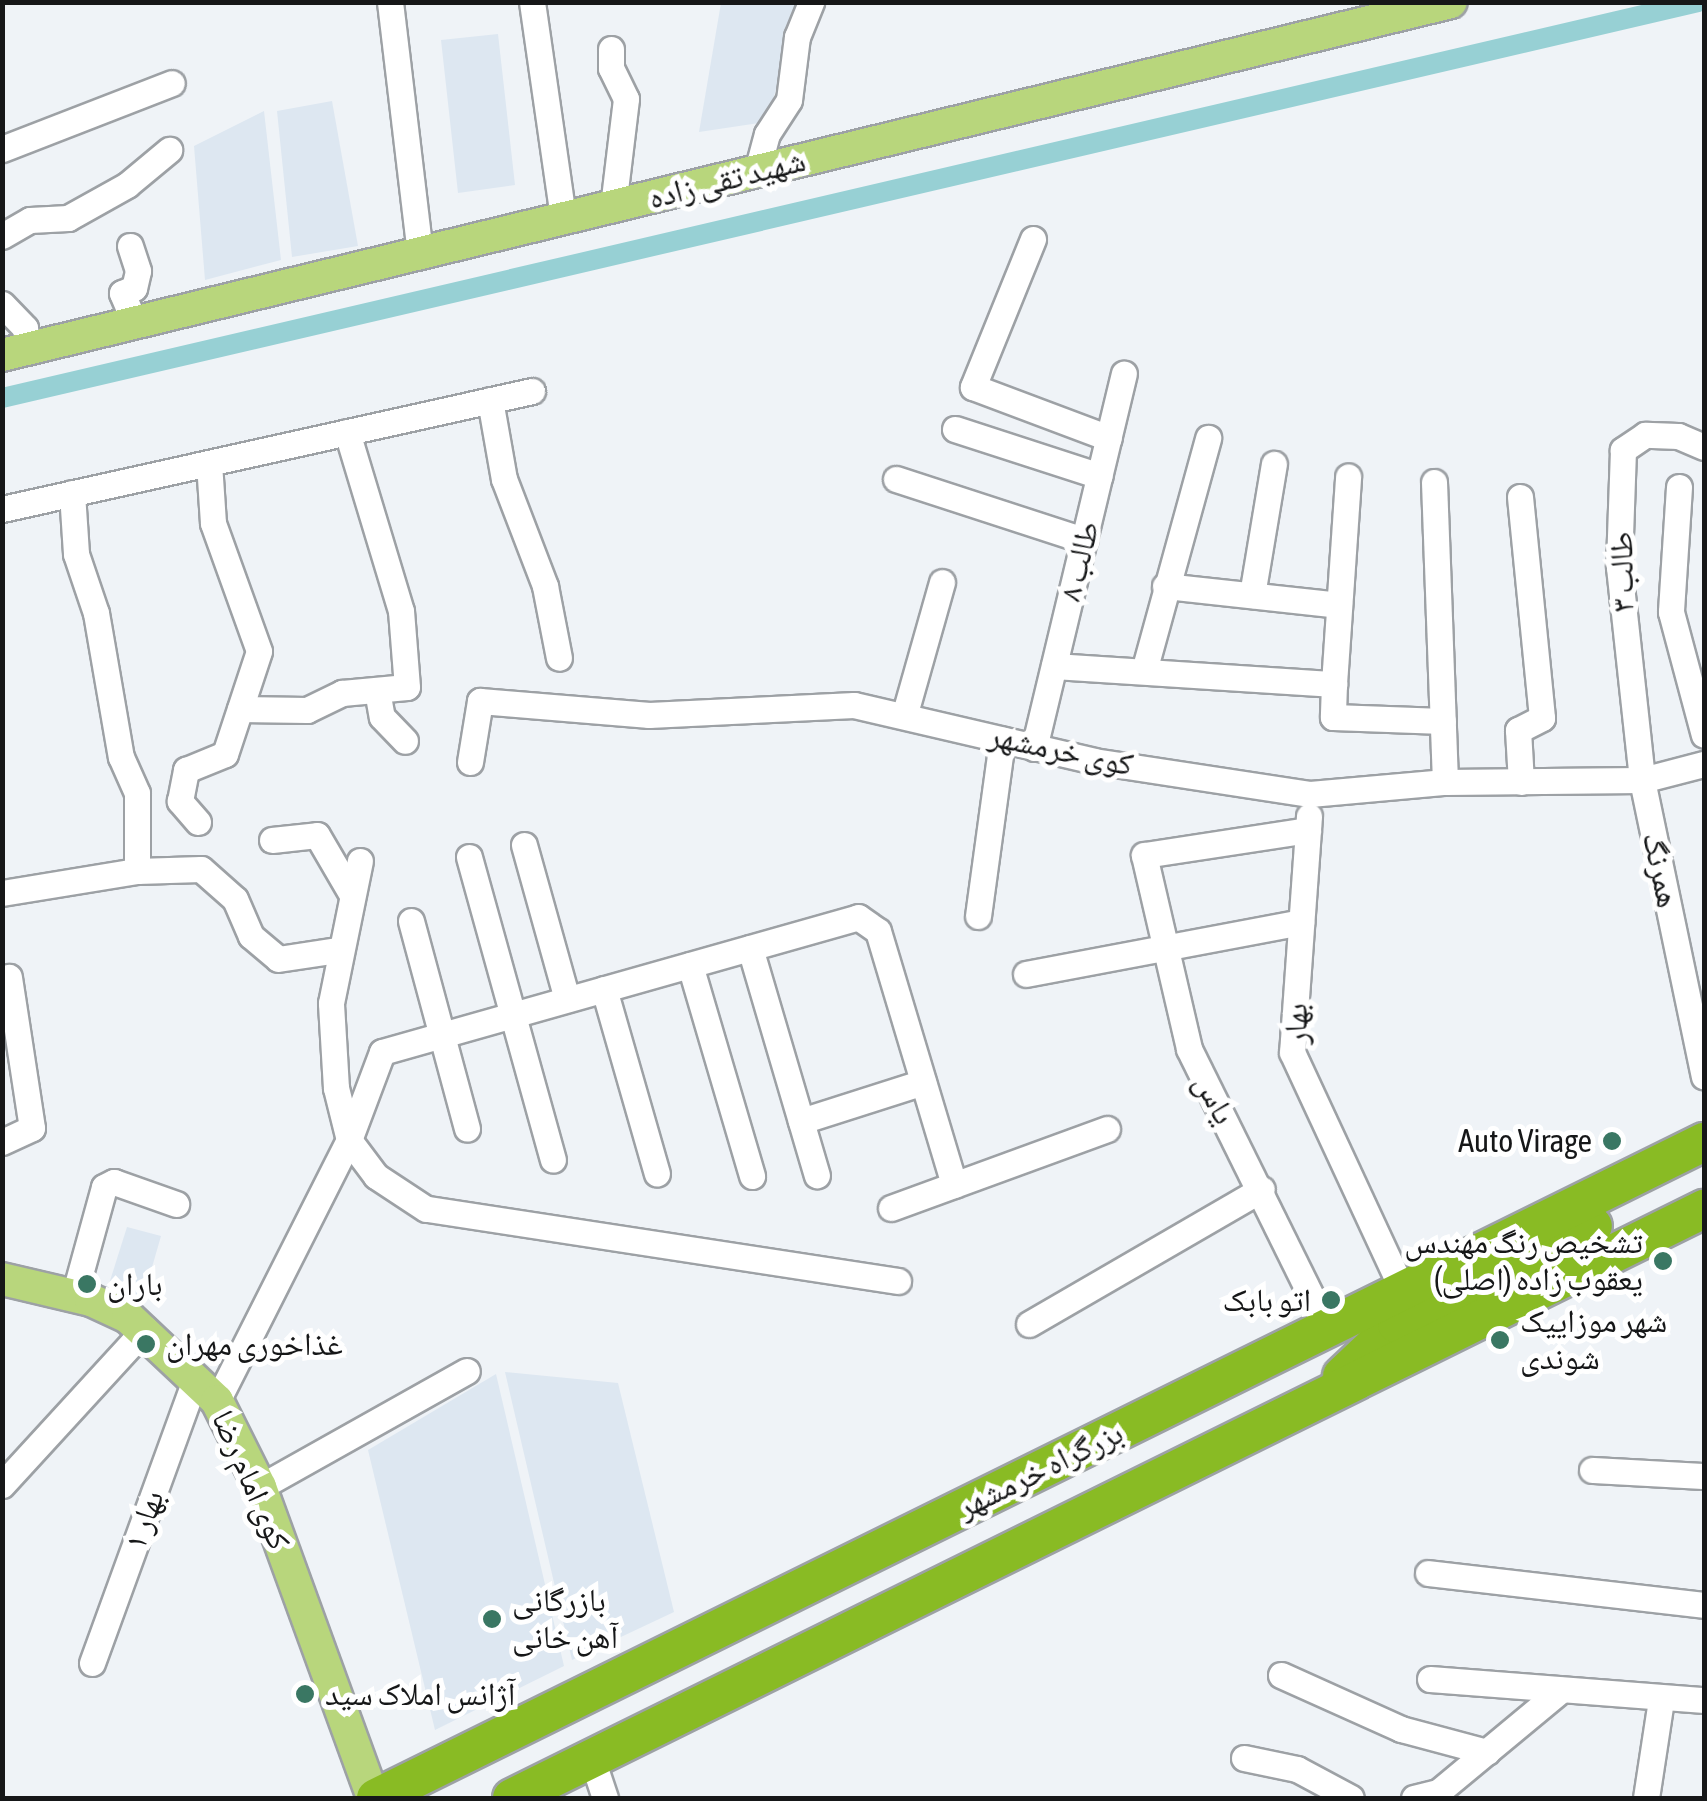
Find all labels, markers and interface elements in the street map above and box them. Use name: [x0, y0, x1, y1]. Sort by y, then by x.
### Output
street label: شهید تقی زاده: [645, 141, 809, 217]
street label: طالب ۸: [1051, 517, 1107, 605]
street label: طالب ۳: [1602, 531, 1642, 613]
street label: کوی خرمشهر: [985, 716, 1137, 784]
street label: همرنگ: [1634, 829, 1688, 911]
street label: بهار: [1277, 1003, 1315, 1045]
street label: یاس: [1186, 1067, 1244, 1131]
place label: Auto Virage: [1458, 1122, 1592, 1160]
marker: Auto Virage: [1601, 1130, 1623, 1152]
place label: تشخیص رنگ مهندس یعقوب زاده (اصلی): [1404, 1224, 1643, 1299]
marker: تشخیص رنگ مهندس یعقوب زاده (اصلی): [1652, 1250, 1674, 1272]
place label: باران: [107, 1265, 163, 1303]
marker: باران: [76, 1273, 98, 1295]
place label: اتو بابک: [1223, 1281, 1311, 1319]
marker: اتو بابک: [1320, 1289, 1342, 1311]
place label: شهر موزاییک شوندی: [1520, 1303, 1667, 1378]
place label: غذاخوری مهران: [166, 1325, 343, 1363]
marker: شهر موزاییک شوندی: [1489, 1329, 1511, 1351]
marker: غذاخوری مهران: [135, 1333, 157, 1355]
street label: کوی امام رضا: [203, 1404, 299, 1556]
street label: بزرگراه خرمشهر: [951, 1413, 1129, 1527]
street label: بهار ۱: [116, 1485, 172, 1555]
place label: بازرگانی آهن خانی: [512, 1582, 618, 1657]
marker: بازرگانی آهن خانی: [481, 1608, 503, 1630]
place label: آژانس املاک سید: [325, 1675, 515, 1713]
marker: آژانس املاک سید: [294, 1683, 316, 1705]

